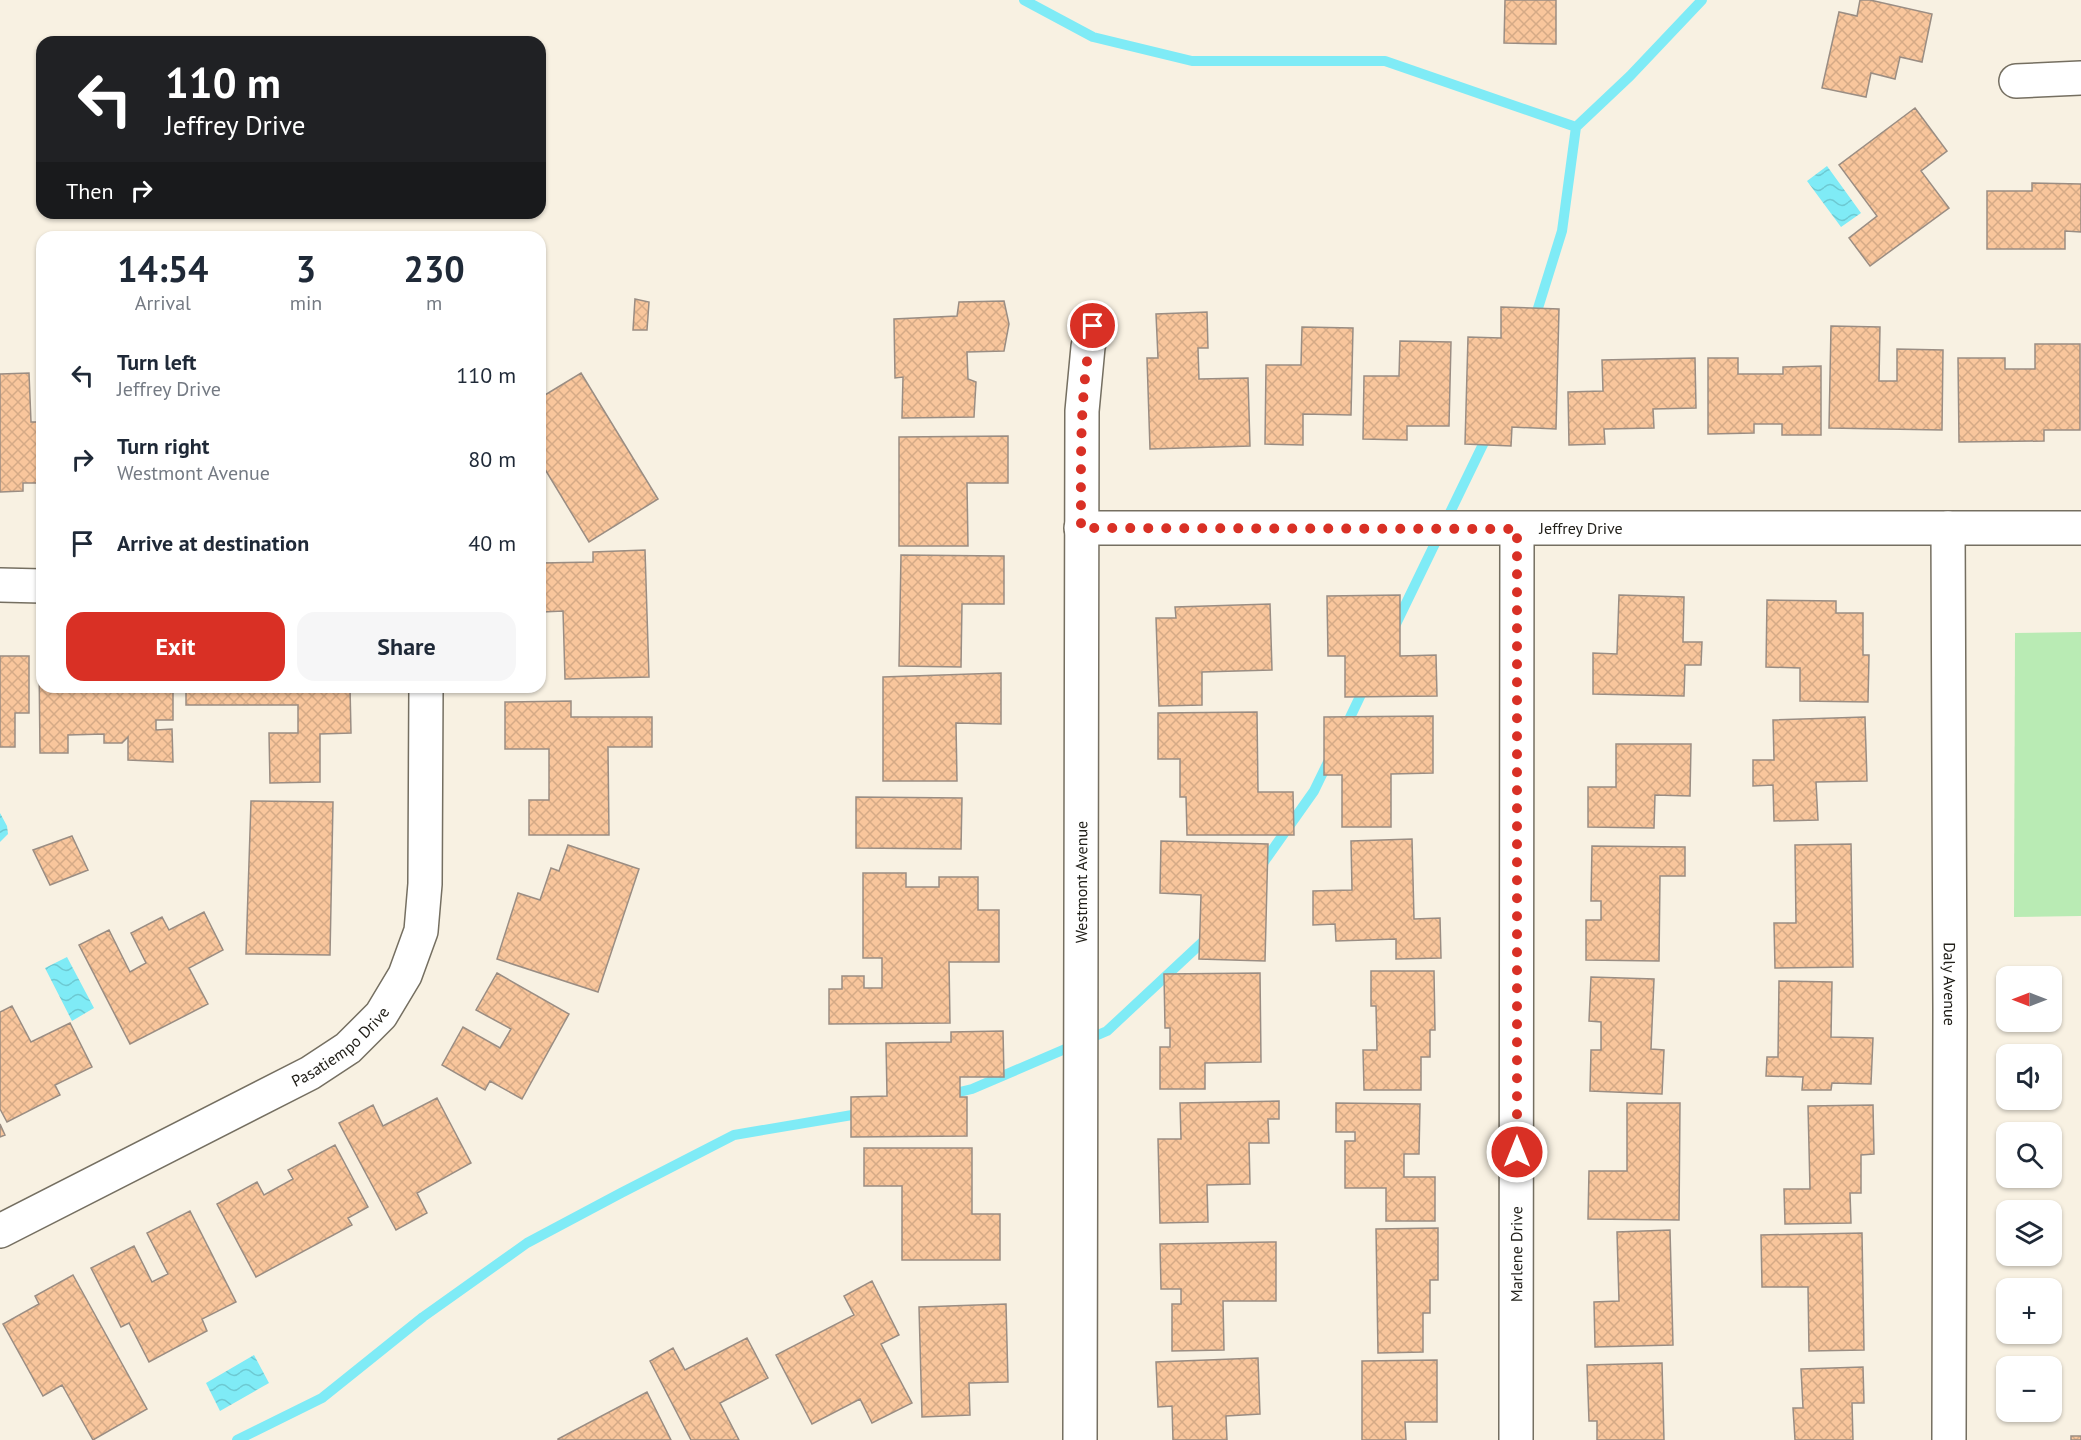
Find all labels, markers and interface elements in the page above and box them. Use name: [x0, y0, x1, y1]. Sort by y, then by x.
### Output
text: 110 m: [165, 55, 281, 110]
icon: left: [66, 60, 144, 138]
text: Jeffrey Drive: [165, 108, 305, 142]
icon: right: [125, 174, 158, 207]
text: Then: [66, 177, 113, 205]
text: 14:54: [117, 245, 209, 292]
text: 3: [296, 245, 316, 292]
text: 230: [404, 245, 465, 292]
text: Arrival: [135, 290, 191, 316]
text: min: [290, 290, 322, 316]
text: m: [426, 290, 442, 316]
pin: [1067, 300, 1118, 351]
icon: arrive: [1076, 309, 1109, 342]
text: Turn left: [117, 348, 197, 376]
icon: left: [66, 359, 99, 392]
text: 110 m: [456, 361, 516, 389]
text: Jeffrey Drive: [117, 376, 221, 402]
text: Turn right: [117, 432, 209, 460]
icon: right: [66, 443, 99, 476]
text: 80 m: [468, 445, 516, 473]
text: Westmont Avenue: [117, 460, 270, 486]
street label: Jeffrey Drive: [1538, 518, 1623, 538]
icon: arrive: [66, 527, 99, 560]
text: Arrive at destination: [117, 529, 309, 557]
text: 40 m: [468, 529, 516, 557]
button: Exit: [66, 612, 285, 681]
button: Share: [297, 612, 516, 681]
street label: Westmont Avenue: [1071, 821, 1091, 943]
street label: Daly Avenue: [1940, 942, 1960, 1026]
north arrow: [1996, 966, 2062, 1032]
map controls: [1996, 966, 2062, 1422]
street label: Pasatiempo Drive: [288, 1003, 393, 1091]
button: sound: [1996, 1044, 2062, 1110]
position arrow: [1485, 1120, 1549, 1184]
button: search: [1996, 1122, 2062, 1188]
button: layers: [1996, 1200, 2062, 1266]
street label: Marlene Drive: [1506, 1206, 1526, 1302]
button: +: [1996, 1278, 2062, 1344]
button: −: [1996, 1356, 2062, 1422]

